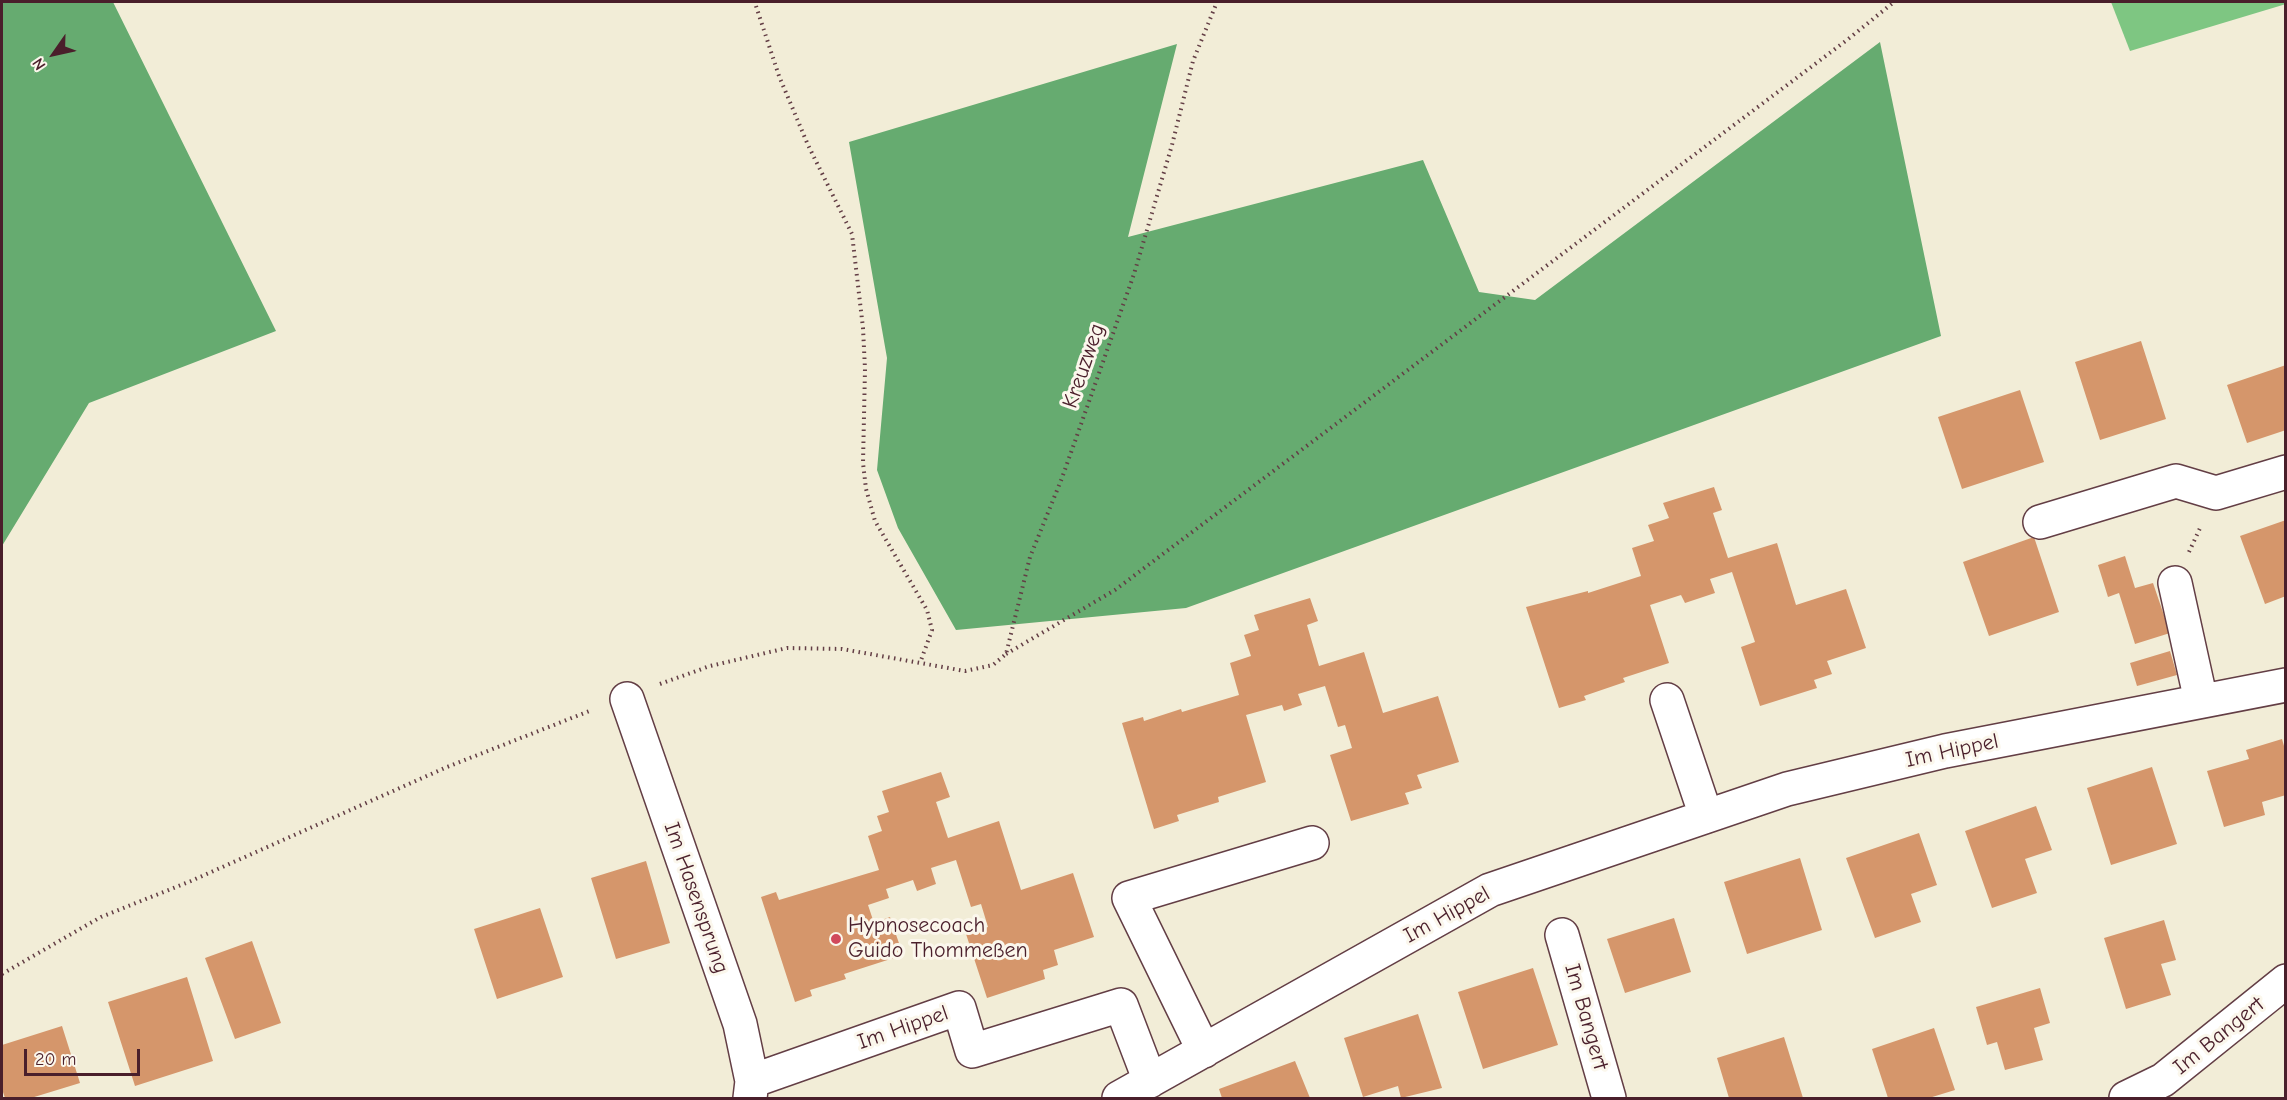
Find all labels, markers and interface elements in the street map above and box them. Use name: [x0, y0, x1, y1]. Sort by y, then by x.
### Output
north arrow: [24, 24, 84, 84]
text: N: [29, 55, 49, 73]
street label: Kreuzweg: [1057, 320, 1111, 412]
street label: Im Hippel: [1903, 728, 2001, 774]
street label: Im Hasensprung: [658, 819, 734, 977]
street label: Im Hippel: [1399, 881, 1495, 949]
place label: Hypnosecoach Guido Thommeßen: [848, 913, 1028, 964]
marker: Hypnosecoach Guido Thommeßen: [829, 932, 843, 946]
street label: Im Bangert: [1558, 961, 1614, 1073]
street label: Im Bangert: [2168, 991, 2270, 1081]
street label: Im Hippel: [854, 1000, 952, 1056]
scale bar: [27, 1037, 142, 1075]
text: 20 m: [35, 1049, 76, 1070]

